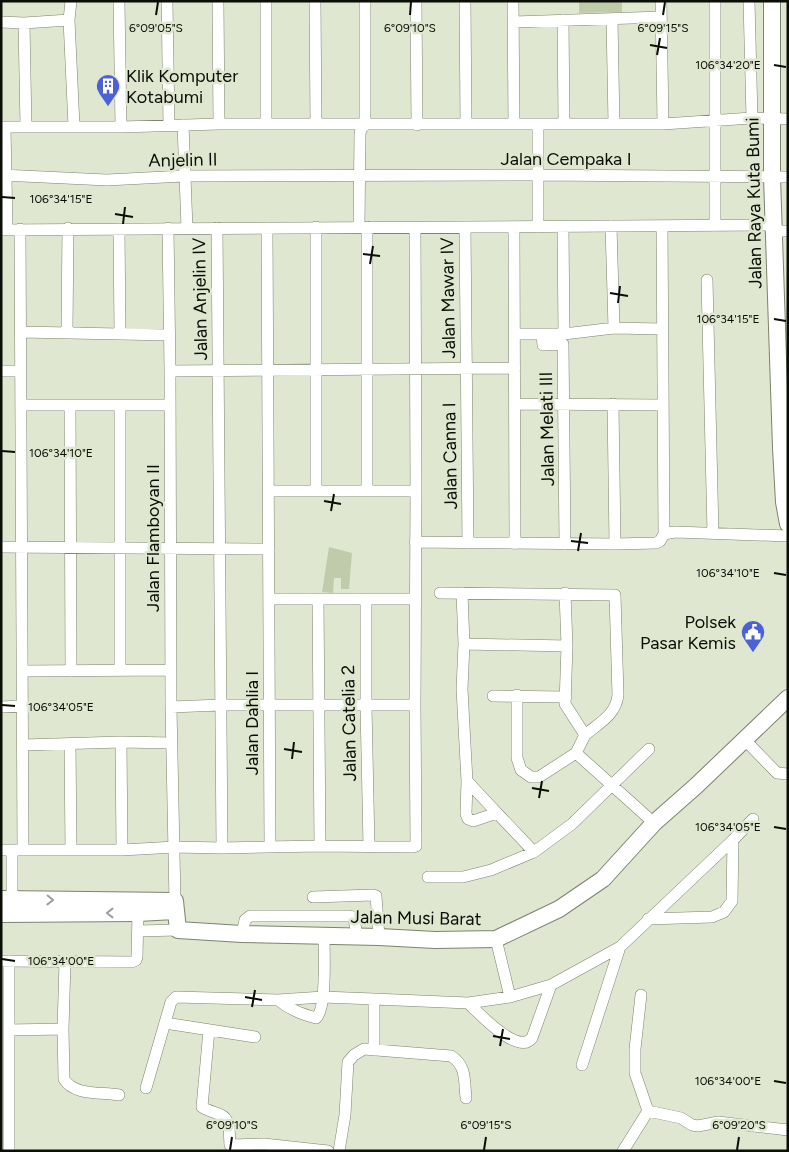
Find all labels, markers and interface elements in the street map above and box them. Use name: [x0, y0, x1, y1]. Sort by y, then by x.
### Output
text: 6°09'05"S: [129, 21, 183, 35]
text: 6°09'10"S: [384, 21, 436, 35]
text: 6°09'15"S: [637, 21, 689, 35]
text: 106°34'20"E: [695, 58, 761, 72]
place label: Klik Komputer Kotabumi: [126, 65, 238, 108]
building icon: Klik Komputer Kotabumi: [95, 73, 121, 107]
street label: Jalan Raya Kuta Bumi: [742, 117, 766, 289]
street label: Anjelin II: [148, 148, 218, 172]
street label: Jalan Cempaka I: [500, 148, 632, 170]
text: 106°34'15"E: [29, 192, 93, 206]
street label: Jalan Anjelin IV: [188, 237, 212, 361]
street label: Jalan Mawar IV: [436, 237, 460, 359]
text: 106°34'15"E: [696, 312, 760, 326]
street label: Jalan Melati III: [535, 372, 559, 486]
street label: Jalan Canna I: [438, 402, 462, 510]
text: 106°34'10"E: [29, 446, 93, 460]
street label: Jalan Flamboyan II: [142, 464, 164, 612]
text: 106°34'10"E: [696, 566, 760, 580]
place label: Polsek Pasar Kemis: [640, 611, 736, 654]
public building icon: Polsek Pasar Kemis: [740, 619, 766, 653]
street label: Jalan Catelia 2: [337, 664, 361, 782]
street label: Jalan Dahlia I: [241, 671, 263, 775]
text: 106°34'05"E: [28, 700, 94, 714]
text: 106°34'05"E: [695, 820, 761, 834]
one-way arrow: [46, 895, 54, 905]
street label: Jalan Musi Barat: [351, 906, 482, 930]
one-way arrow: [105, 908, 113, 918]
text: 106°34'00"E: [28, 954, 94, 968]
text: 106°34'00"E: [695, 1074, 761, 1088]
text: 6°09'10"S: [206, 1118, 258, 1132]
text: 6°09'15"S: [460, 1118, 512, 1132]
text: 6°09'20"S: [712, 1118, 766, 1132]

